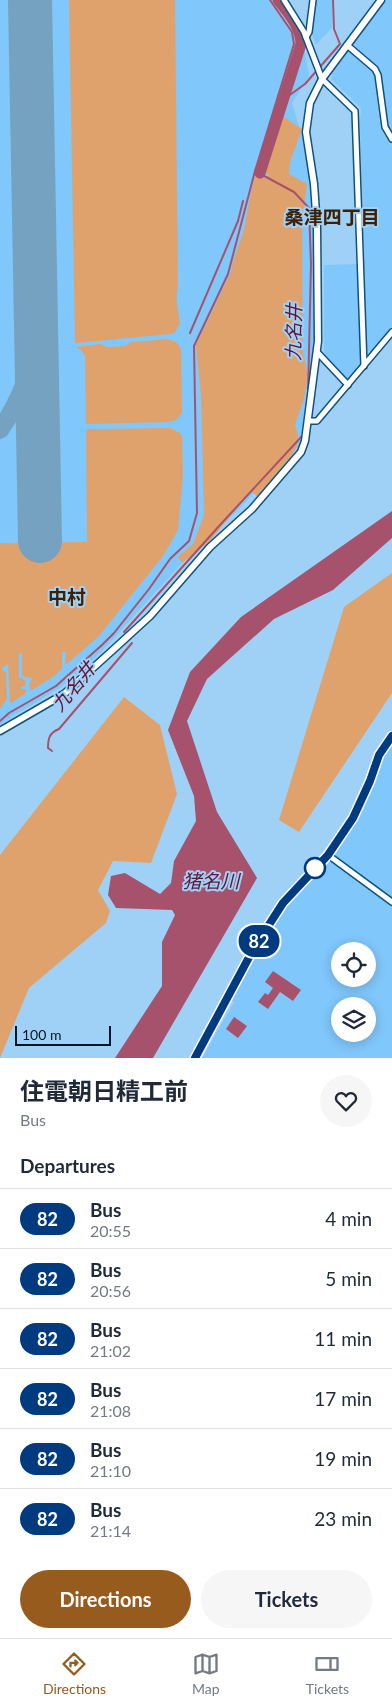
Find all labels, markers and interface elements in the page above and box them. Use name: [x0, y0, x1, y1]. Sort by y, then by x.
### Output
district label: 桑津四丁目: [284, 205, 380, 228]
water label: 九名井: [281, 301, 305, 361]
district label: 中村: [48, 585, 86, 608]
water label: 九名井: [46, 655, 101, 715]
unlabelled marker: [304, 857, 326, 879]
water label: 猪名川: [182, 869, 241, 892]
line badge: 82: [236, 925, 282, 957]
text: 82: [249, 930, 269, 952]
map controls: [331, 942, 376, 1042]
button: locate: [331, 942, 376, 987]
button: layers: [331, 997, 376, 1042]
scale bar: [15, 1023, 111, 1046]
text: 100 m: [22, 1026, 61, 1043]
button: heart: [320, 1075, 372, 1127]
text: 住電朝日精工前: [20, 1076, 188, 1105]
text: Bus: [20, 1110, 46, 1129]
text: Departures: [20, 1154, 115, 1177]
text: Bus: [90, 1198, 121, 1221]
text: 4 min: [325, 1207, 372, 1230]
text: 82: [37, 1208, 58, 1230]
text: 20:55: [90, 1221, 131, 1240]
text: Bus: [90, 1258, 121, 1281]
text: 5 min: [325, 1267, 372, 1290]
text: 82: [37, 1268, 58, 1290]
text: 20:56: [90, 1281, 131, 1300]
text: Bus: [90, 1318, 121, 1341]
text: 11 min: [314, 1327, 372, 1350]
text: 82: [37, 1328, 58, 1350]
text: 21:02: [90, 1341, 131, 1360]
text: Bus: [90, 1378, 121, 1401]
text: 17 min: [314, 1387, 372, 1410]
text: 82: [37, 1388, 58, 1410]
text: 21:08: [90, 1401, 131, 1420]
text: Bus: [90, 1438, 121, 1461]
text: 19 min: [314, 1447, 372, 1470]
text: 82: [37, 1448, 58, 1470]
text: 21:10: [90, 1461, 131, 1480]
text: Bus: [90, 1498, 121, 1521]
text: 23 min: [314, 1507, 372, 1530]
text: 82: [37, 1508, 58, 1530]
text: 21:14: [90, 1521, 131, 1540]
button: Directions: [20, 1570, 191, 1628]
button: Tickets: [201, 1570, 372, 1628]
tab: Directions: [43, 1650, 106, 1697]
tab: Map: [192, 1650, 220, 1697]
tab: Tickets: [306, 1650, 349, 1697]

